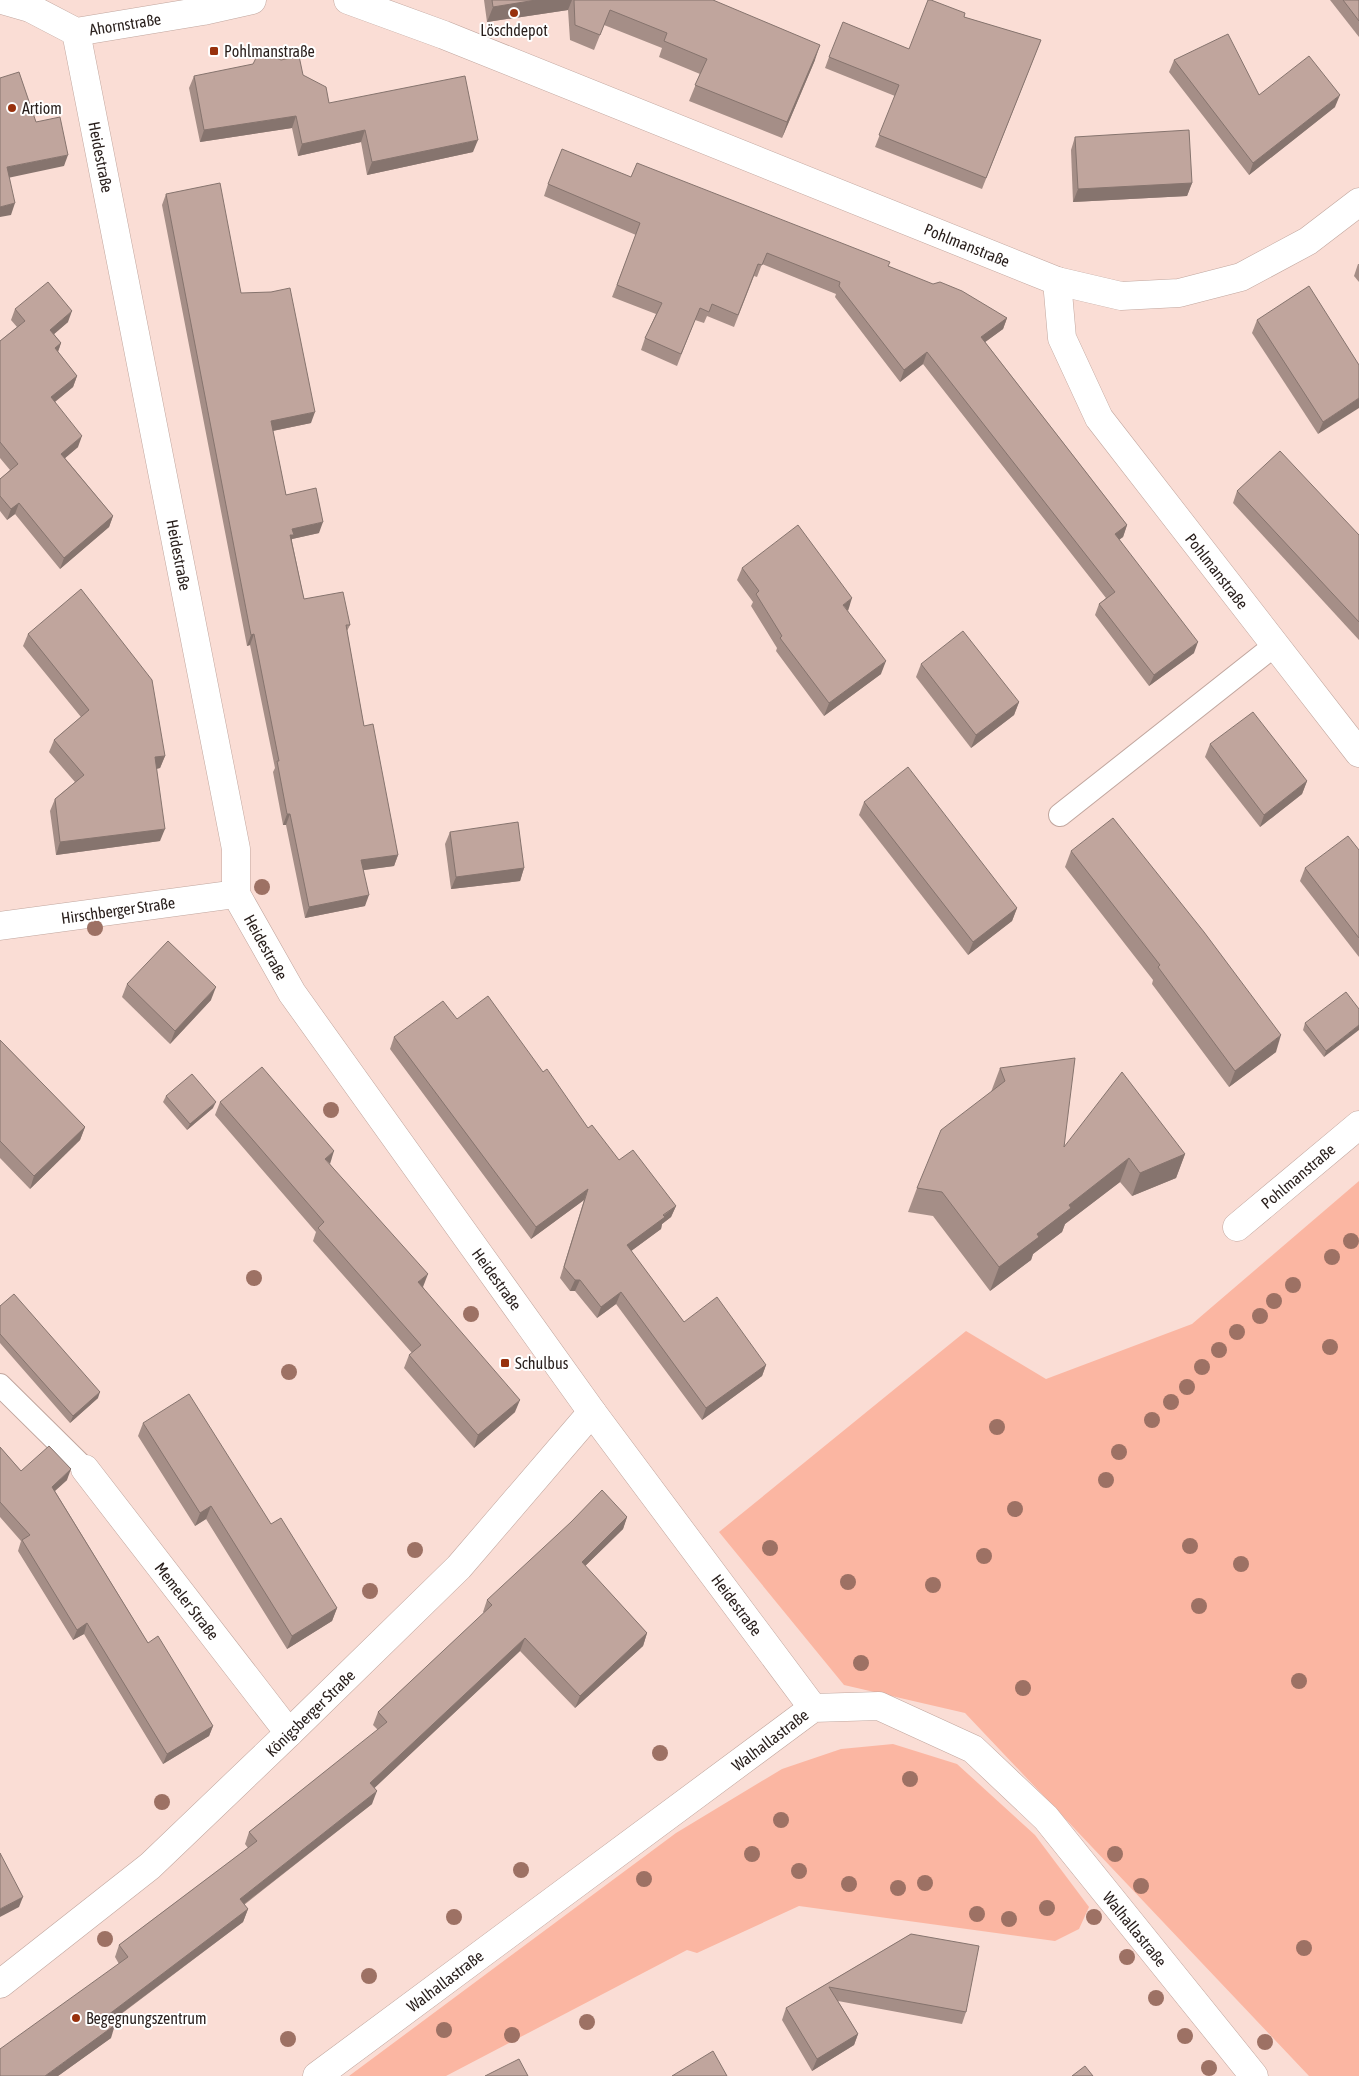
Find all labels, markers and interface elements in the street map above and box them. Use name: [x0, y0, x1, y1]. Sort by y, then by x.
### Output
marker: Löschdepot: [508, 7, 520, 19]
street label: Ahornstraße: [88, 9, 162, 39]
place label: Löschdepot: [480, 21, 548, 40]
place label: Pohlmanstraße: [224, 42, 315, 60]
marker: Pohlmanstraße: [208, 45, 220, 57]
place label: Artiom: [22, 99, 62, 117]
marker: Artiom: [6, 102, 18, 114]
street label: Heidestraße: [85, 120, 117, 194]
street label: Pohlmanstraße: [922, 220, 1012, 270]
street label: Heidestraße: [163, 518, 195, 592]
street label: Pohlmanstraße: [1182, 530, 1252, 612]
street label: Hirschberger Straße: [60, 893, 176, 928]
street label: Heidestraße: [241, 911, 291, 983]
street label: Pohlmanstraße: [1257, 1140, 1339, 1212]
street label: Heidestraße: [469, 1245, 525, 1313]
place label: Schulbus: [515, 1354, 569, 1372]
marker: Schulbus: [499, 1357, 511, 1369]
street label: Memeler Straße: [151, 1559, 223, 1643]
street label: Heidestraße: [708, 1571, 766, 1639]
street label: Königsberger Straße: [262, 1666, 359, 1761]
street label: Walhallastraße: [728, 1705, 812, 1775]
street label: Walhallastraße: [1099, 1888, 1171, 1970]
street label: Walhallastraße: [403, 1946, 487, 2016]
place label: Begegnungszentrum: [86, 2009, 207, 2028]
marker: Begegnungszentrum: [70, 2012, 82, 2024]

